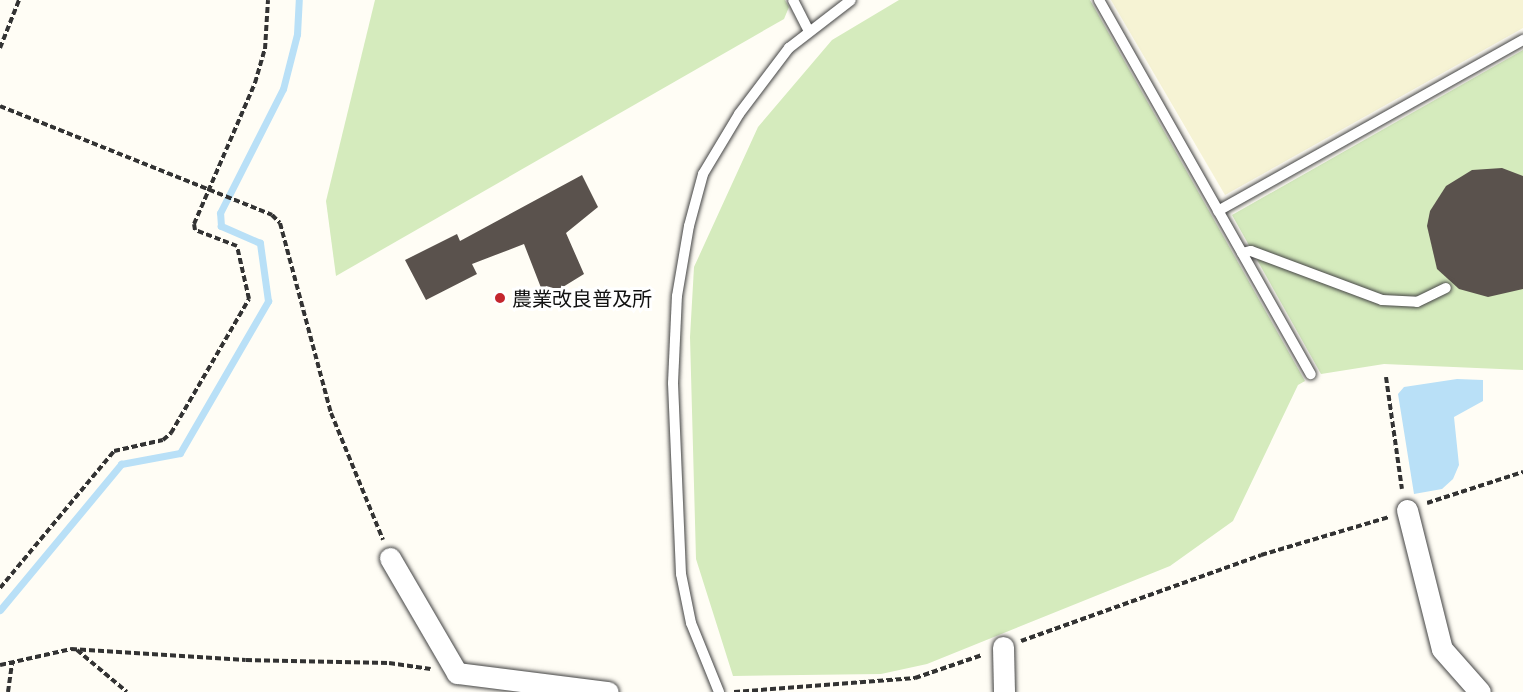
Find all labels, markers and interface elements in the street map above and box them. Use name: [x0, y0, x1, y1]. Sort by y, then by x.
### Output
place label: 農業改良普及所: [512, 286, 652, 310]
marker: 農業改良普及所: [493, 291, 507, 305]

